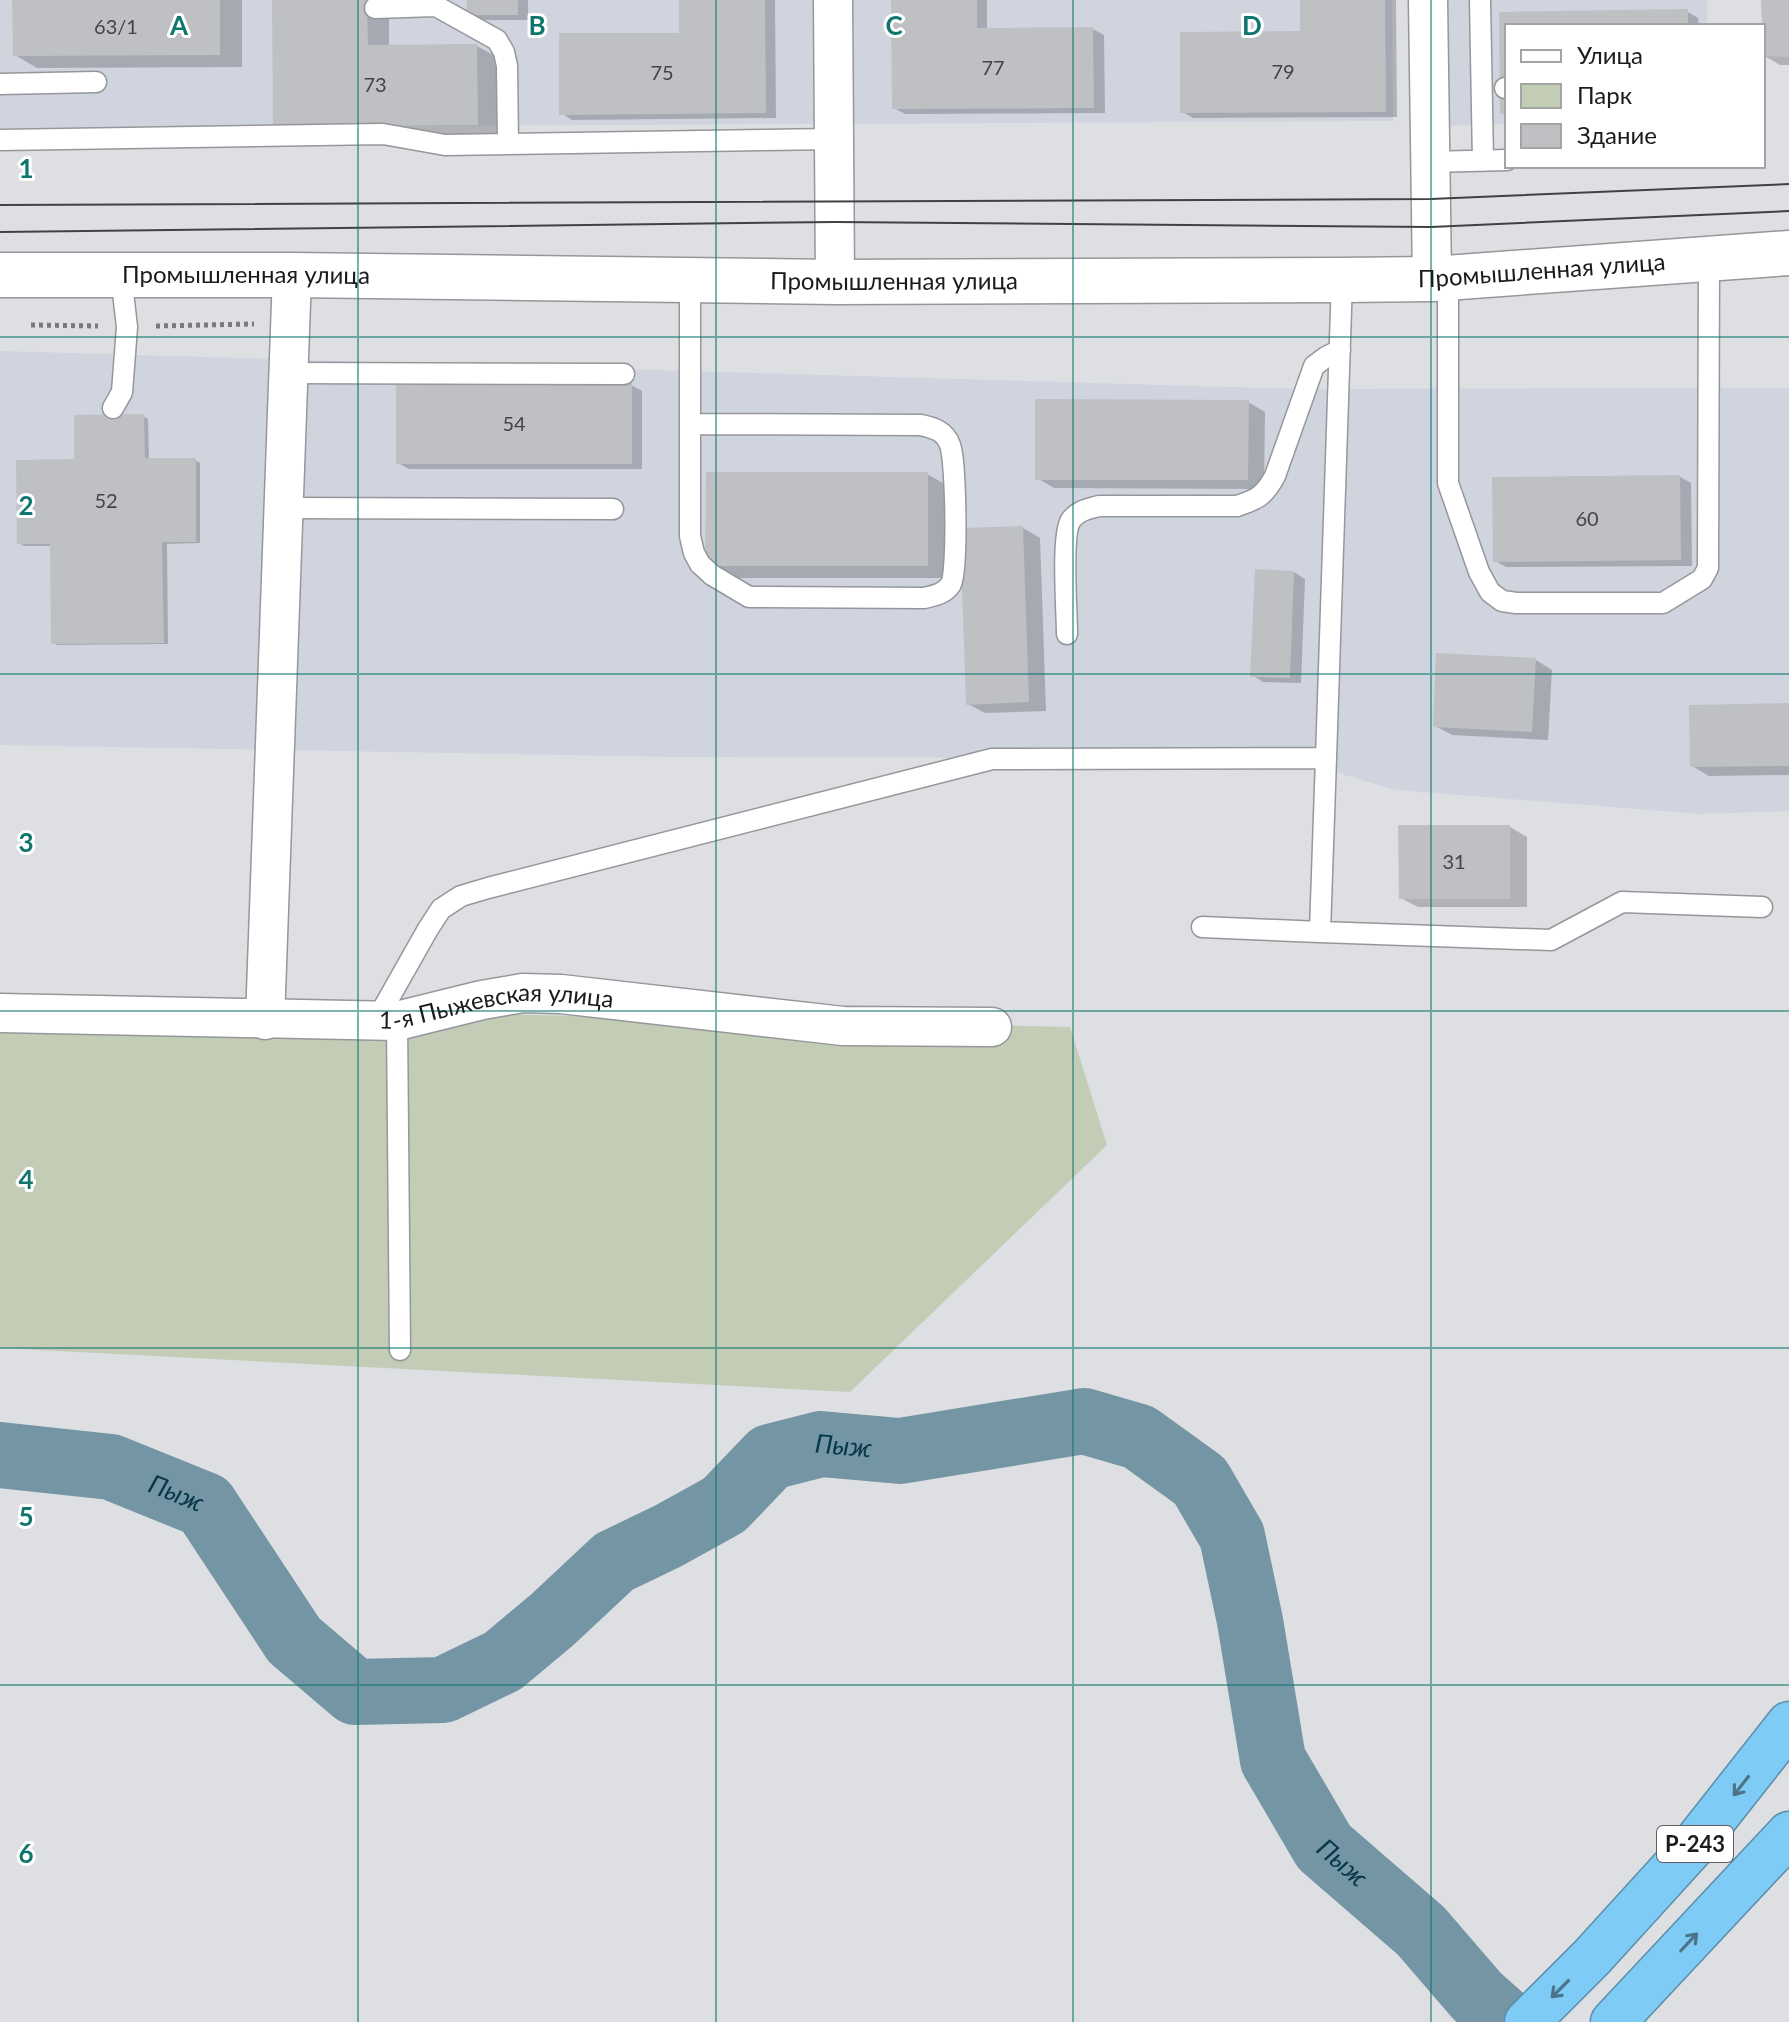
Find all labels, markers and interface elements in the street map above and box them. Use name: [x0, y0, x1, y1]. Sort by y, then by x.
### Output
text: A: [169, 9, 189, 41]
text: B: [528, 9, 546, 41]
text: C: [885, 9, 903, 41]
text: D: [1242, 9, 1262, 41]
house number: 63/1: [94, 14, 138, 38]
legend: [1505, 24, 1765, 168]
text: Улица: [1577, 40, 1643, 69]
house number: 77: [981, 55, 1005, 79]
house number: 79: [1271, 59, 1295, 83]
house number: 75: [650, 60, 674, 84]
house number: 73: [363, 72, 387, 96]
text: Парк: [1577, 80, 1633, 109]
text: Здание: [1577, 120, 1657, 149]
text: 1: [18, 152, 34, 184]
street label: Промышленная улица: [1418, 246, 1666, 292]
street label: Промышленная улица: [122, 259, 370, 289]
street label: Промышленная улица: [770, 265, 1018, 295]
house number: 54: [502, 411, 526, 435]
house number: 52: [94, 488, 118, 512]
text: 2: [18, 489, 34, 521]
house number: 60: [1575, 506, 1599, 530]
text: 3: [18, 826, 34, 858]
house number: 31: [1442, 849, 1466, 873]
street label: 1-я Пыжевская улица: [379, 977, 615, 1035]
text: 4: [18, 1163, 34, 1195]
water label: Пыж: [814, 1427, 874, 1463]
water label: Пыж: [144, 1467, 209, 1518]
text: 5: [18, 1500, 34, 1532]
one-way arrow: [1732, 1774, 1749, 1796]
road number: Р-243: [1657, 1826, 1733, 1862]
water label: Пыж: [1311, 1831, 1375, 1893]
text: 6: [18, 1837, 34, 1869]
one-way arrow: [1679, 1932, 1698, 1952]
one-way arrow: [1551, 1979, 1570, 1998]

